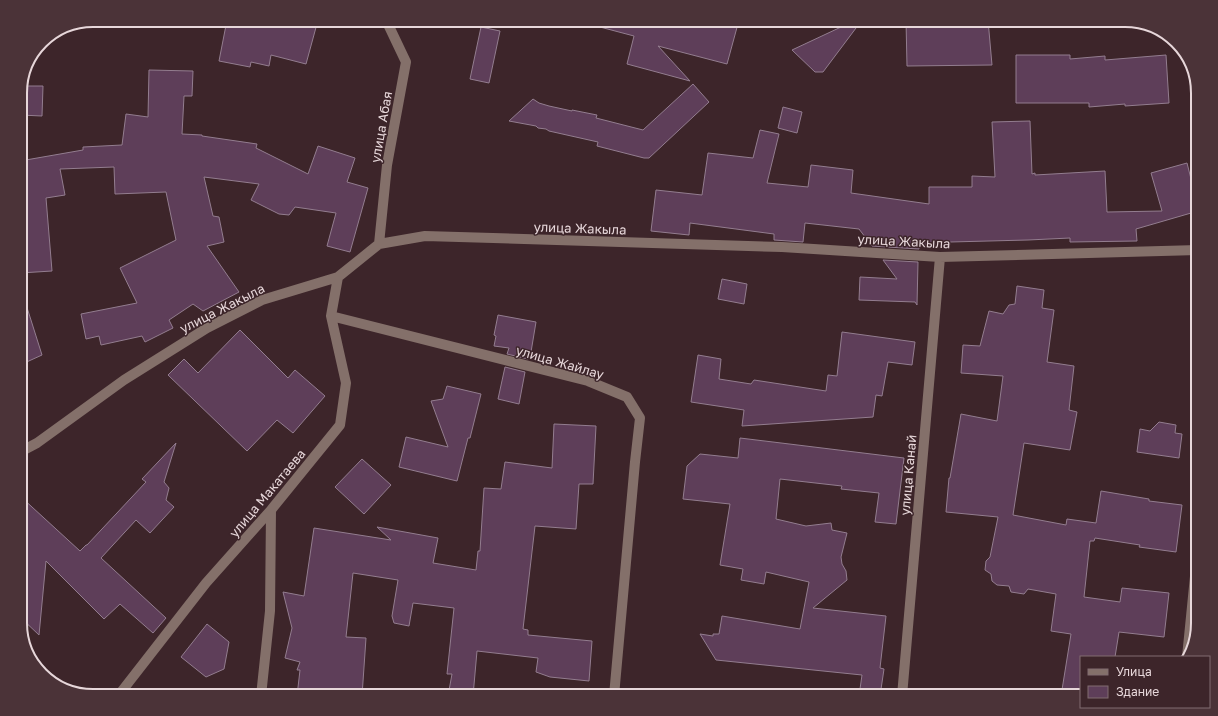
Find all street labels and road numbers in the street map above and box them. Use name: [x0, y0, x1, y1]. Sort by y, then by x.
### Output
street label: улица Абая: [367, 90, 395, 164]
street label: улица Жакыла: [533, 218, 627, 238]
street label: улица Жакыла: [857, 231, 951, 251]
street label: улица Жакыла: [177, 280, 267, 336]
street label: улица Жайлау: [514, 342, 607, 382]
street label: улица Канай: [897, 434, 919, 516]
street label: улица Макатаева: [225, 446, 309, 540]

